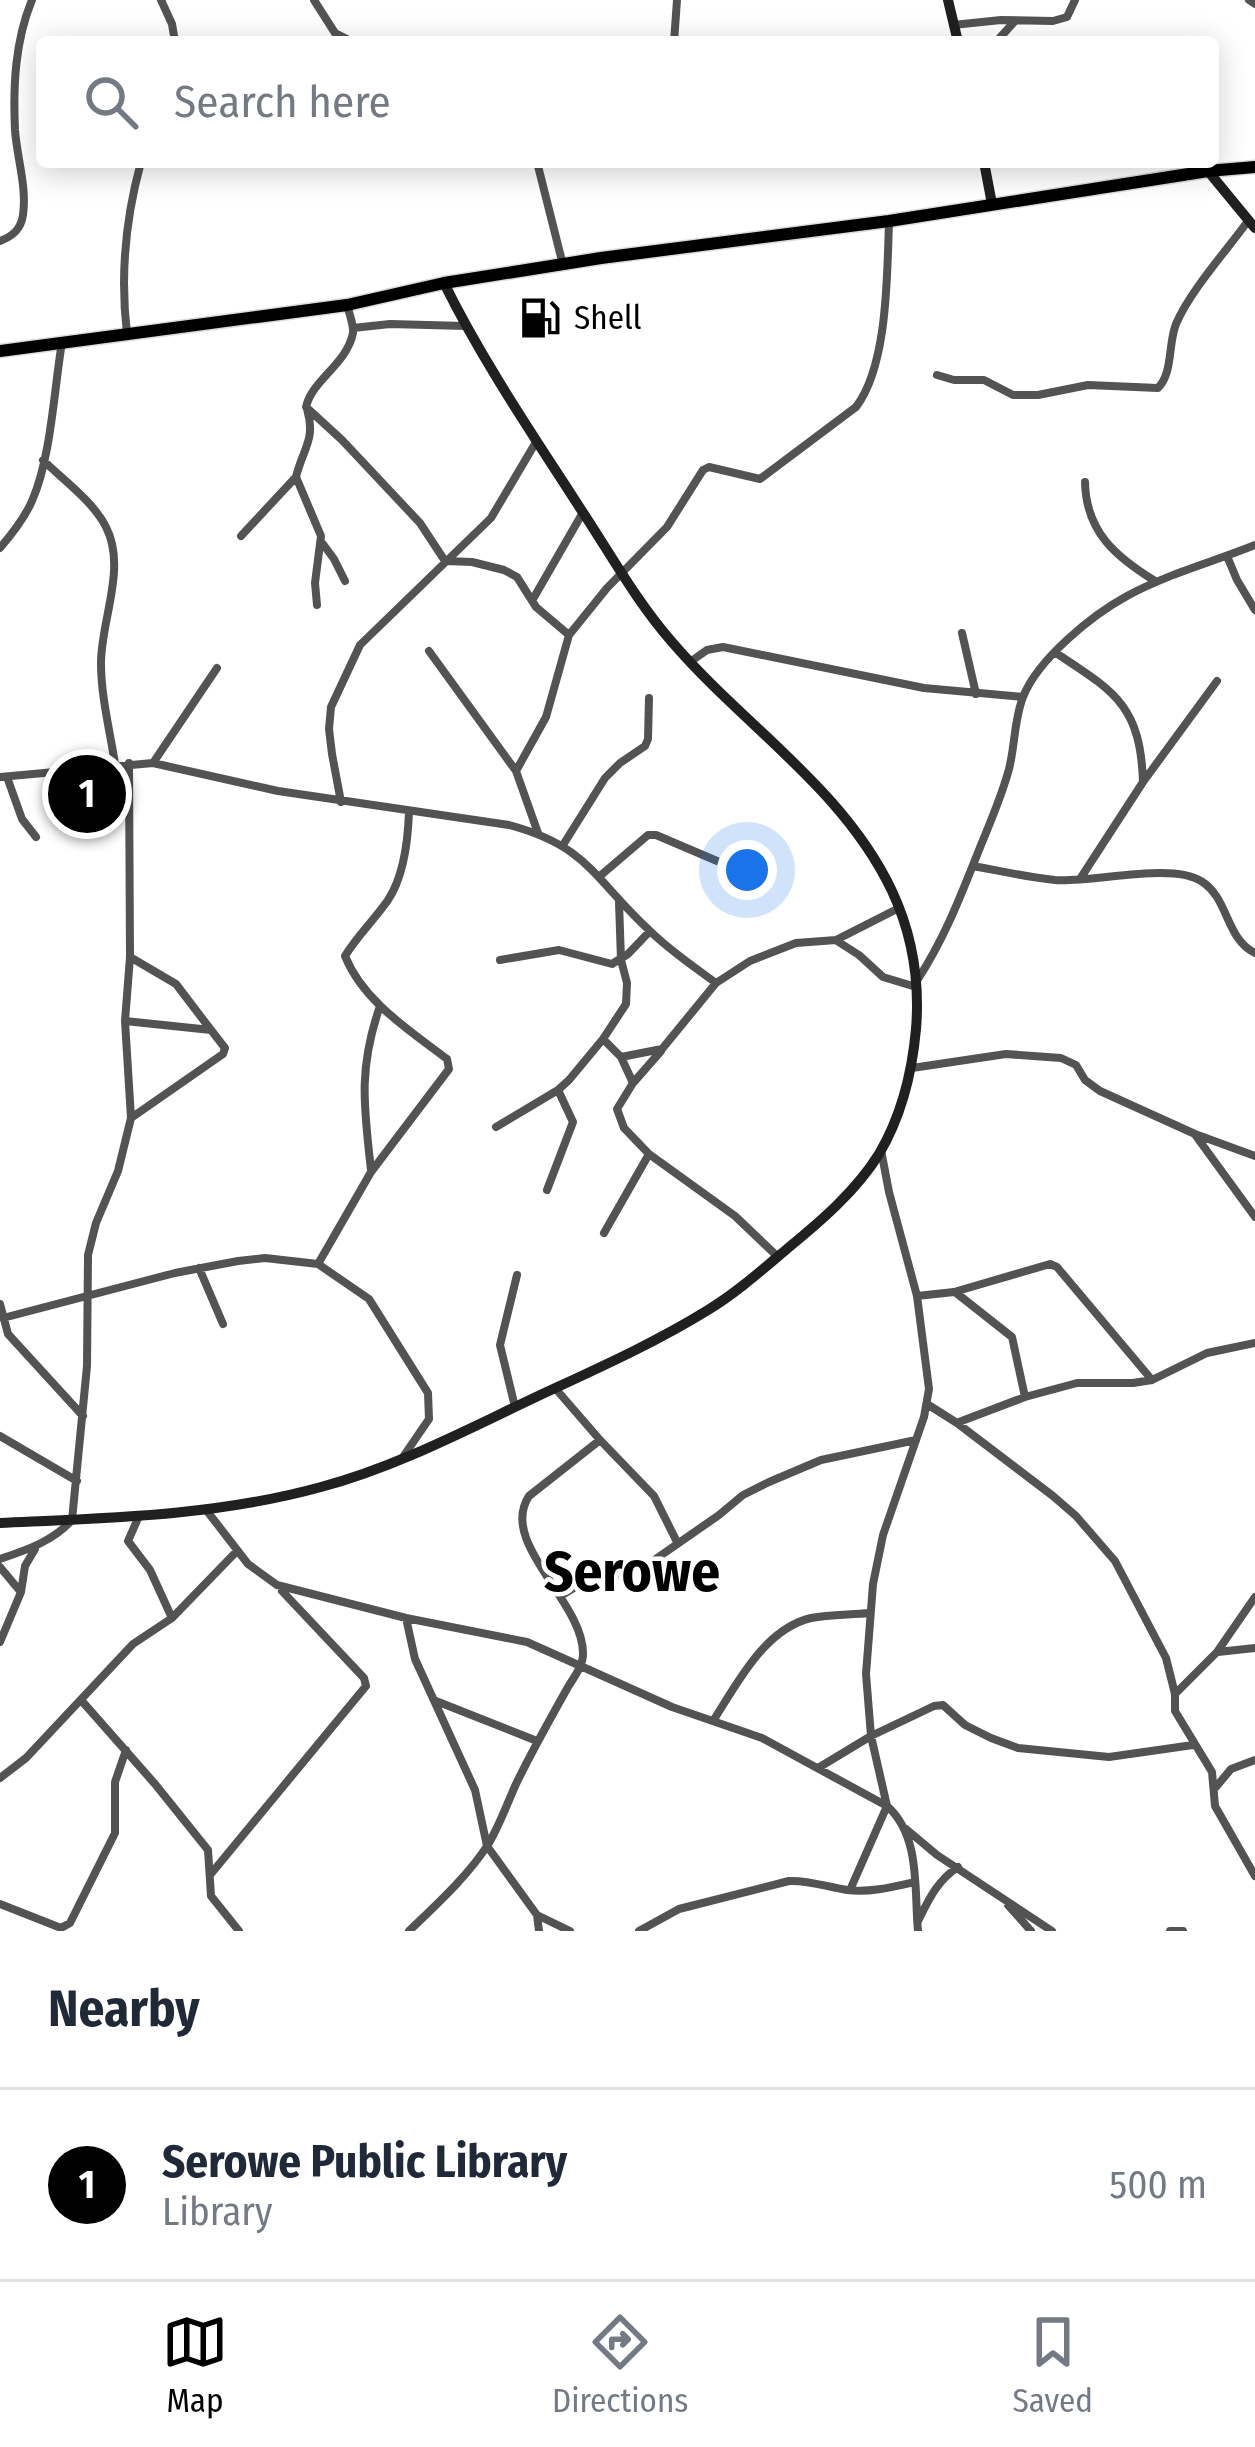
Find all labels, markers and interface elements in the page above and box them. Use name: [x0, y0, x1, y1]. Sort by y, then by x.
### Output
search box: [36, 36, 1219, 168]
icon: search: [78, 69, 144, 135]
text: Search here: [174, 75, 391, 129]
fuel station icon: Shell: [517, 295, 563, 341]
place label: Shell: [574, 298, 642, 338]
pin: 1: [48, 749, 126, 839]
your location: [717, 840, 777, 900]
district label: Serowe: [544, 1538, 720, 1606]
text: Nearby: [48, 1978, 200, 2040]
text: Serowe Public Library: [162, 2135, 567, 2189]
text: 1: [79, 2162, 95, 2208]
text: 500 m: [1109, 2162, 1207, 2208]
text: Library: [162, 2189, 272, 2235]
tab: Map: [162, 2309, 228, 2421]
tab: Directions: [552, 2309, 688, 2421]
tab: Saved: [1012, 2309, 1093, 2421]

